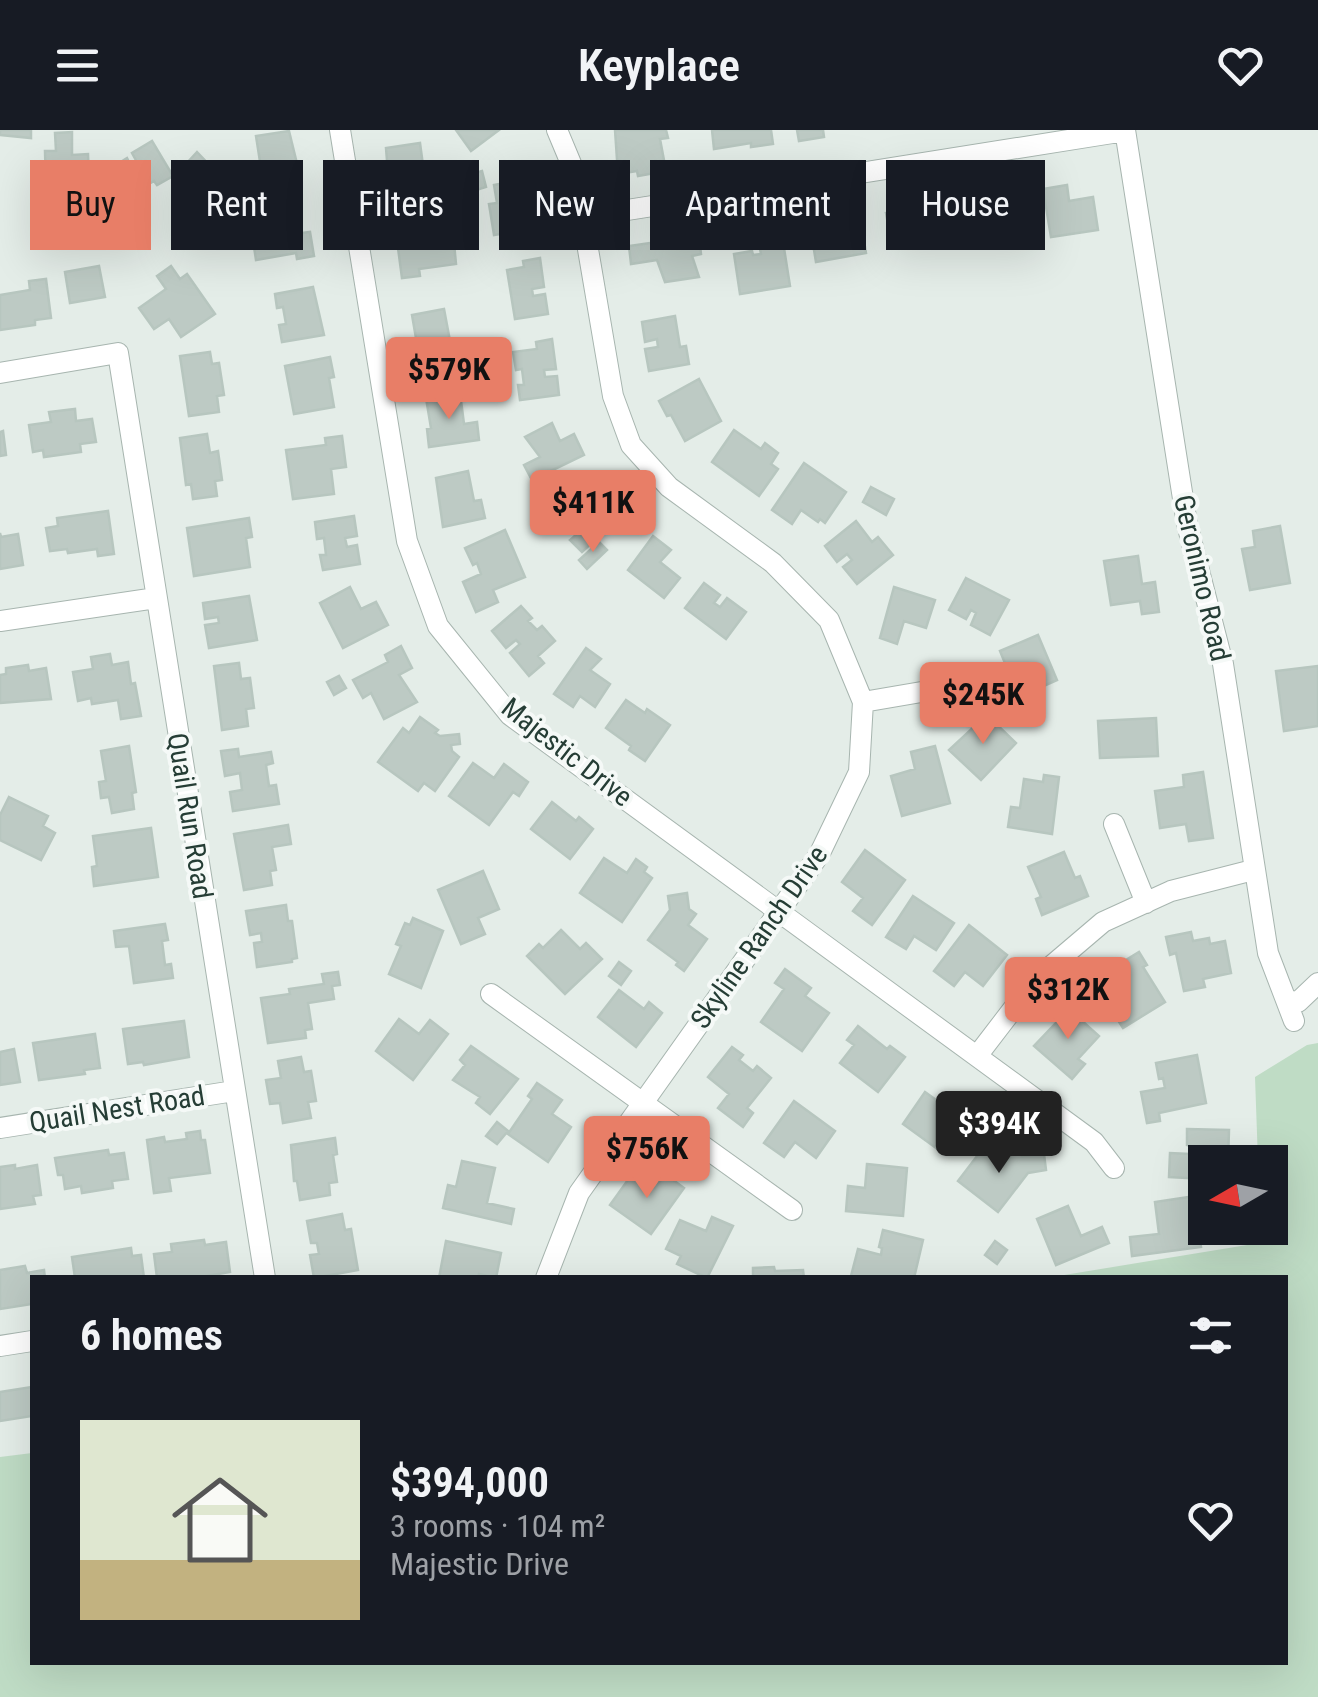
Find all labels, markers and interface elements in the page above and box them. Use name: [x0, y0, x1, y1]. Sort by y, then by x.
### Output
icon: menu: [50, 38, 105, 93]
icon: heart: [1213, 38, 1268, 93]
text: Keyplace: [578, 39, 740, 92]
chip: Buy: [30, 160, 151, 250]
chip: Rent: [171, 160, 303, 250]
chip: Filters: [323, 160, 479, 250]
chip: New: [499, 160, 630, 250]
chip: Apartment: [650, 160, 866, 250]
chip: House: [886, 160, 1045, 250]
pin: $579K: [379, 337, 519, 422]
text: $579K: [408, 350, 490, 388]
pin: $411K: [523, 470, 663, 555]
text: $411K: [552, 483, 634, 521]
street label: Geronimo Road: [1167, 492, 1237, 664]
pin: $245K: [913, 662, 1053, 747]
text: $245K: [942, 675, 1024, 713]
street label: Majestic Drive: [495, 691, 639, 813]
street label: Quail Run Road: [161, 731, 219, 901]
street label: Skyline Ranch Drive: [684, 839, 834, 1035]
pin: $312K: [998, 957, 1138, 1042]
text: $312K: [1027, 970, 1109, 1008]
street label: Quail Nest Road: [27, 1079, 207, 1139]
pin: $394K: [929, 1091, 1069, 1176]
text: $394K: [958, 1104, 1040, 1142]
pin: $756K: [577, 1116, 717, 1201]
text: $756K: [606, 1129, 688, 1167]
north arrow: [1188, 1145, 1288, 1245]
map controls: [1188, 1145, 1288, 1245]
icon: filters: [1183, 1308, 1238, 1363]
text: 6 homes: [80, 1311, 223, 1360]
text: $394,000: [390, 1458, 549, 1507]
icon: home: [160, 1460, 280, 1580]
icon: heart: [1183, 1493, 1238, 1548]
text: 3 rooms · 104 m²: [390, 1507, 605, 1545]
text: Majestic Drive: [390, 1545, 569, 1583]

